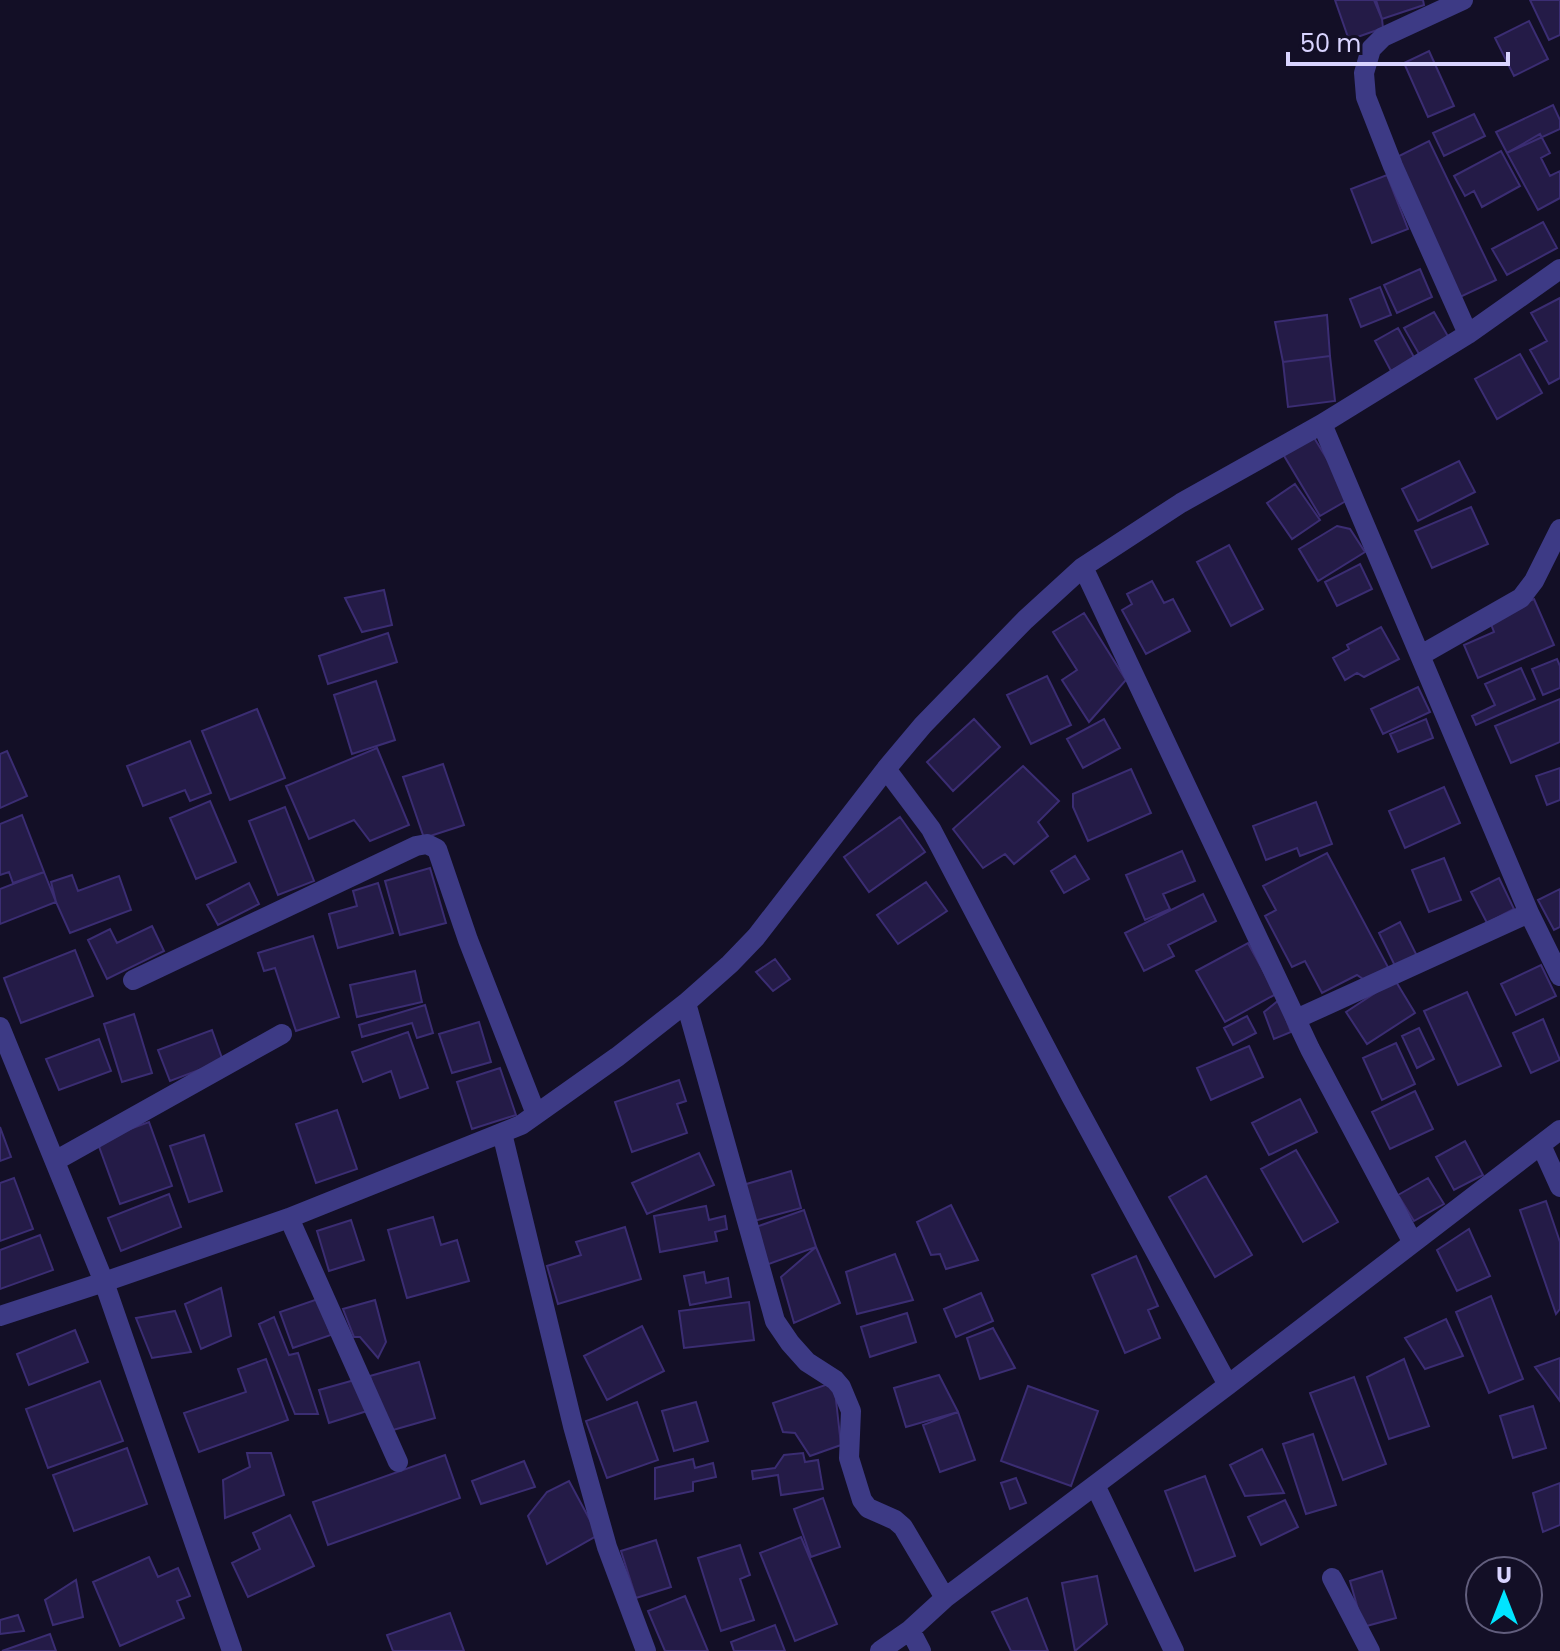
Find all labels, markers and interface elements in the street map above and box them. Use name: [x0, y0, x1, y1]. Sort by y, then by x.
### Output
scale bar: [1288, 16, 1508, 66]
text: 50 m: [1300, 27, 1361, 60]
north arrow: [1464, 1555, 1544, 1635]
text: U: [1496, 1560, 1512, 1591]

